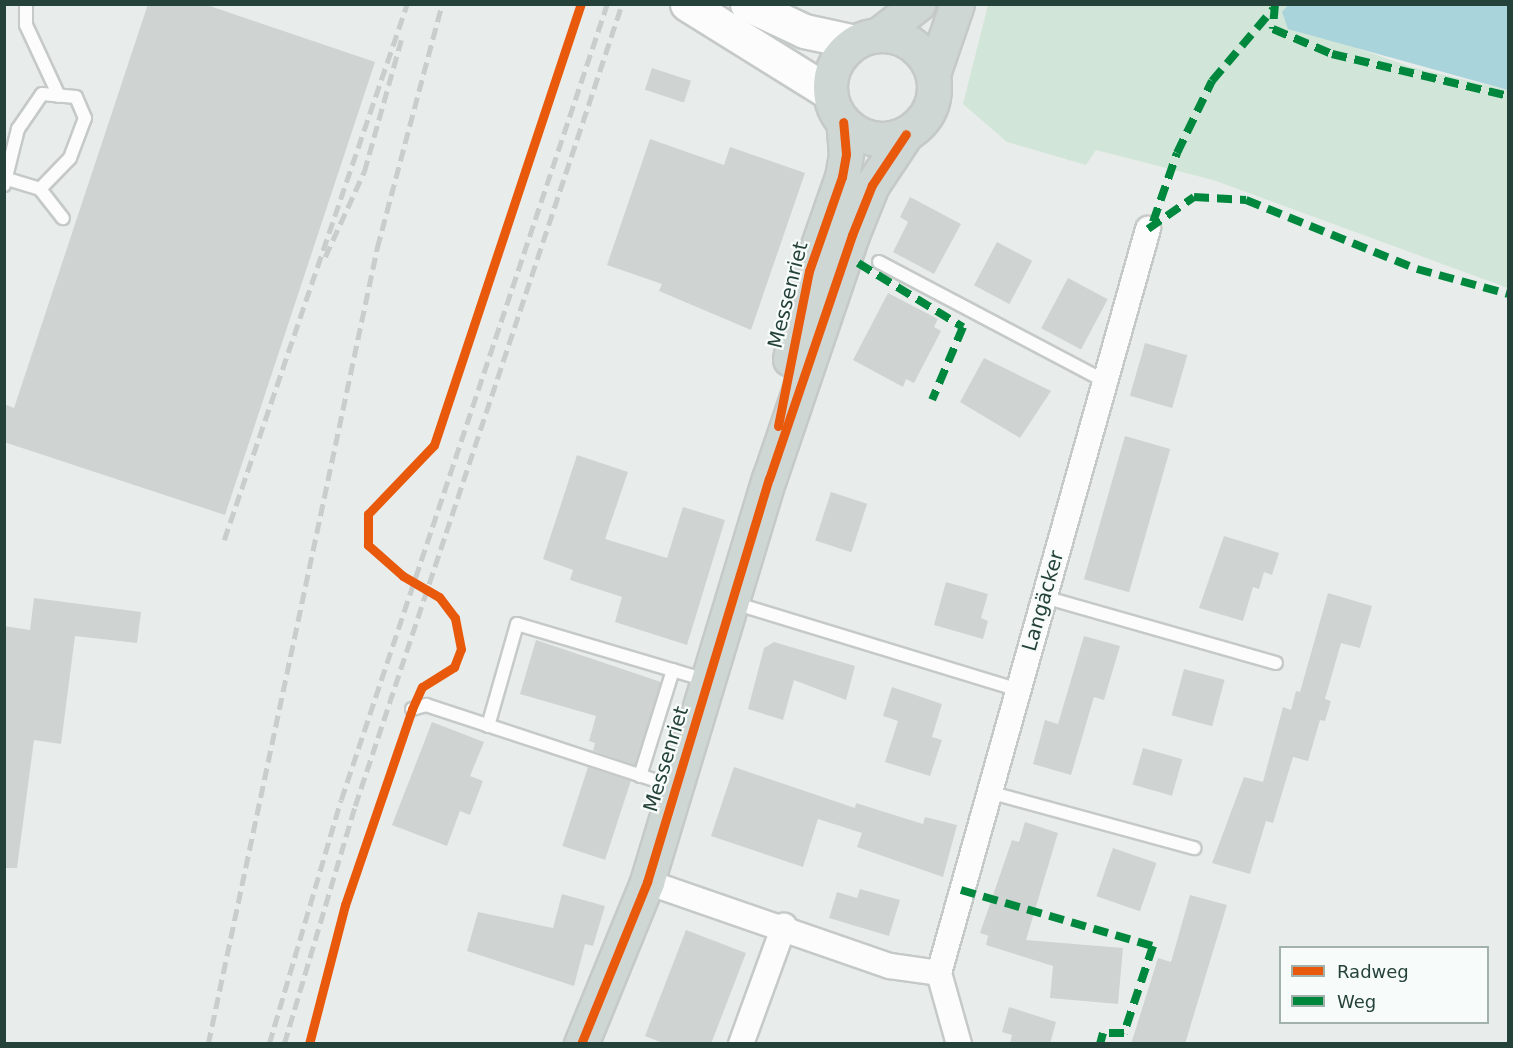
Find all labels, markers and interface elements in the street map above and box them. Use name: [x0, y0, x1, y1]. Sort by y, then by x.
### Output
street label: Messenriet: [763, 239, 813, 351]
street label: Langäcker: [1017, 548, 1069, 654]
street label: Messenriet: [639, 703, 693, 815]
legend: [1279, 946, 1489, 1024]
text: Radweg: [1337, 961, 1409, 982]
text: Weg: [1337, 991, 1376, 1012]

